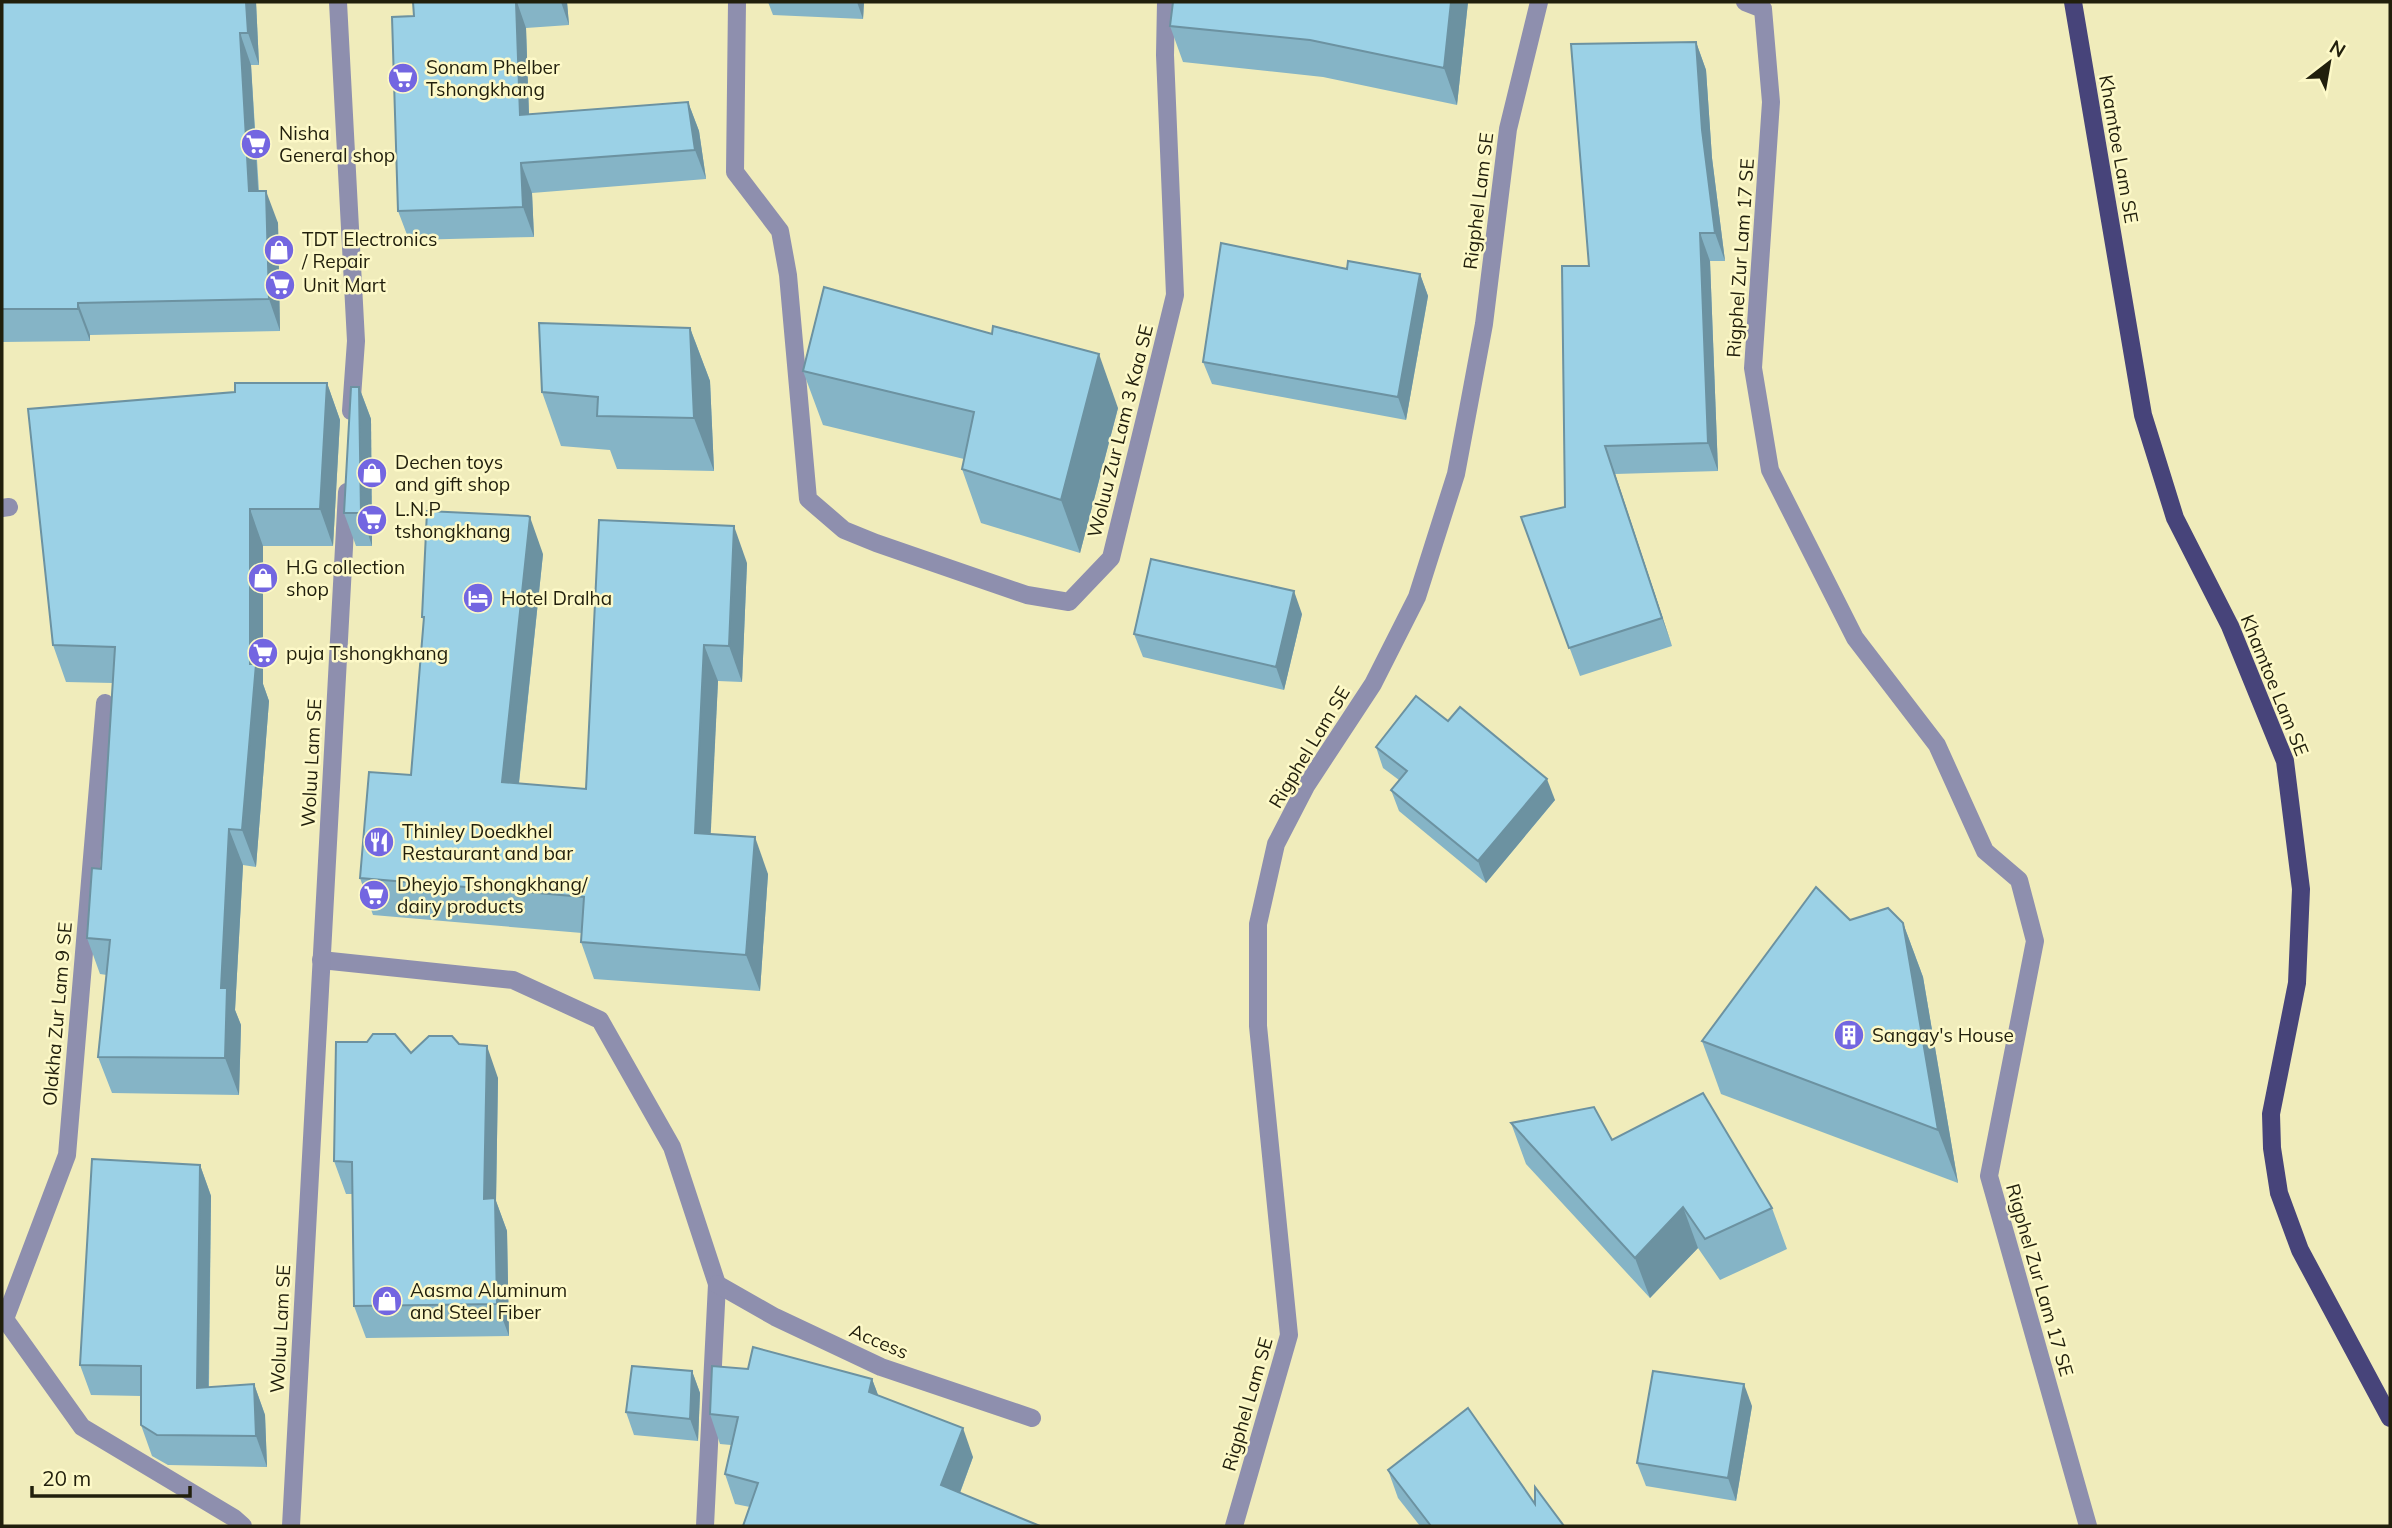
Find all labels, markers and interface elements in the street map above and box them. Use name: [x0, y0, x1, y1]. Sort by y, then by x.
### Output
north arrow: [2294, 28, 2364, 98]
text: N: [2325, 34, 2350, 62]
place label: Sonam Phelber Tshongkhang: [426, 55, 560, 101]
supermarket icon: Sonam Phelber Tshongkhang: [386, 61, 420, 95]
street label: Khamtoe Lam SE: [2094, 73, 2144, 225]
place label: Nisha General shop: [279, 121, 395, 167]
supermarket icon: Nisha General shop: [239, 127, 273, 161]
street label: Rigphel Lam SE: [1458, 131, 1498, 271]
street label: Rigphel Zur Lam 17 SE: [1721, 158, 1759, 358]
place label: TDT Electronics / Repair: [301, 227, 437, 273]
shop icon: TDT Electronics / Repair: [262, 233, 296, 267]
supermarket icon: Unit Mart: [263, 268, 297, 302]
place label: Unit Mart: [303, 273, 386, 297]
street label: Woluu Zur Lam 3 Kaa SE: [1082, 322, 1158, 540]
place label: Dechen toys and gift shop: [395, 450, 510, 496]
shop icon: Dechen toys and gift shop: [355, 456, 389, 490]
place label: L.N.P tshongkhang: [395, 497, 511, 543]
supermarket icon: L.N.P tshongkhang: [355, 503, 389, 537]
place label: H.G collection shop: [286, 555, 405, 601]
shop icon: H.G collection shop: [246, 561, 280, 595]
hotel icon: Hotel Dralha: [461, 581, 495, 615]
place label: Hotel Dralha: [501, 586, 612, 610]
street label: Khamtoe Lam SE: [2236, 611, 2314, 759]
supermarket icon: puja Tshongkhang: [246, 636, 280, 670]
place label: puja Tshongkhang: [286, 641, 448, 665]
street label: Rigphel Lam SE: [1263, 682, 1355, 812]
street label: Woluu Lam SE: [296, 698, 326, 828]
place label: Thinley Doedkhel Restaurant and bar: [402, 819, 573, 865]
restaurant icon: Thinley Doedkhel Restaurant and bar: [362, 825, 396, 859]
place label: Dheyjo Tshongkhang/ dairy products: [397, 872, 588, 918]
supermarket icon: Dheyjo Tshongkhang/ dairy products: [357, 878, 391, 912]
street label: Olakha Zur Lam 9 SE: [37, 921, 77, 1107]
building icon: Sangay's House: [1832, 1018, 1866, 1052]
place label: Sangay's House: [1872, 1023, 2014, 1047]
street label: Rigphel Zur Lam 17 SE: [2001, 1181, 2079, 1379]
street label: Woluu Lam SE: [265, 1264, 295, 1394]
place label: Aasma Aluminum and Steel Fiber: [410, 1278, 567, 1324]
shop icon: Aasma Aluminum and Steel Fiber: [370, 1284, 404, 1318]
street label: Access: [846, 1318, 912, 1364]
street label: Rigphel Lam SE: [1216, 1334, 1278, 1474]
scale bar: [32, 1454, 189, 1498]
text: 20 m: [42, 1465, 91, 1491]

